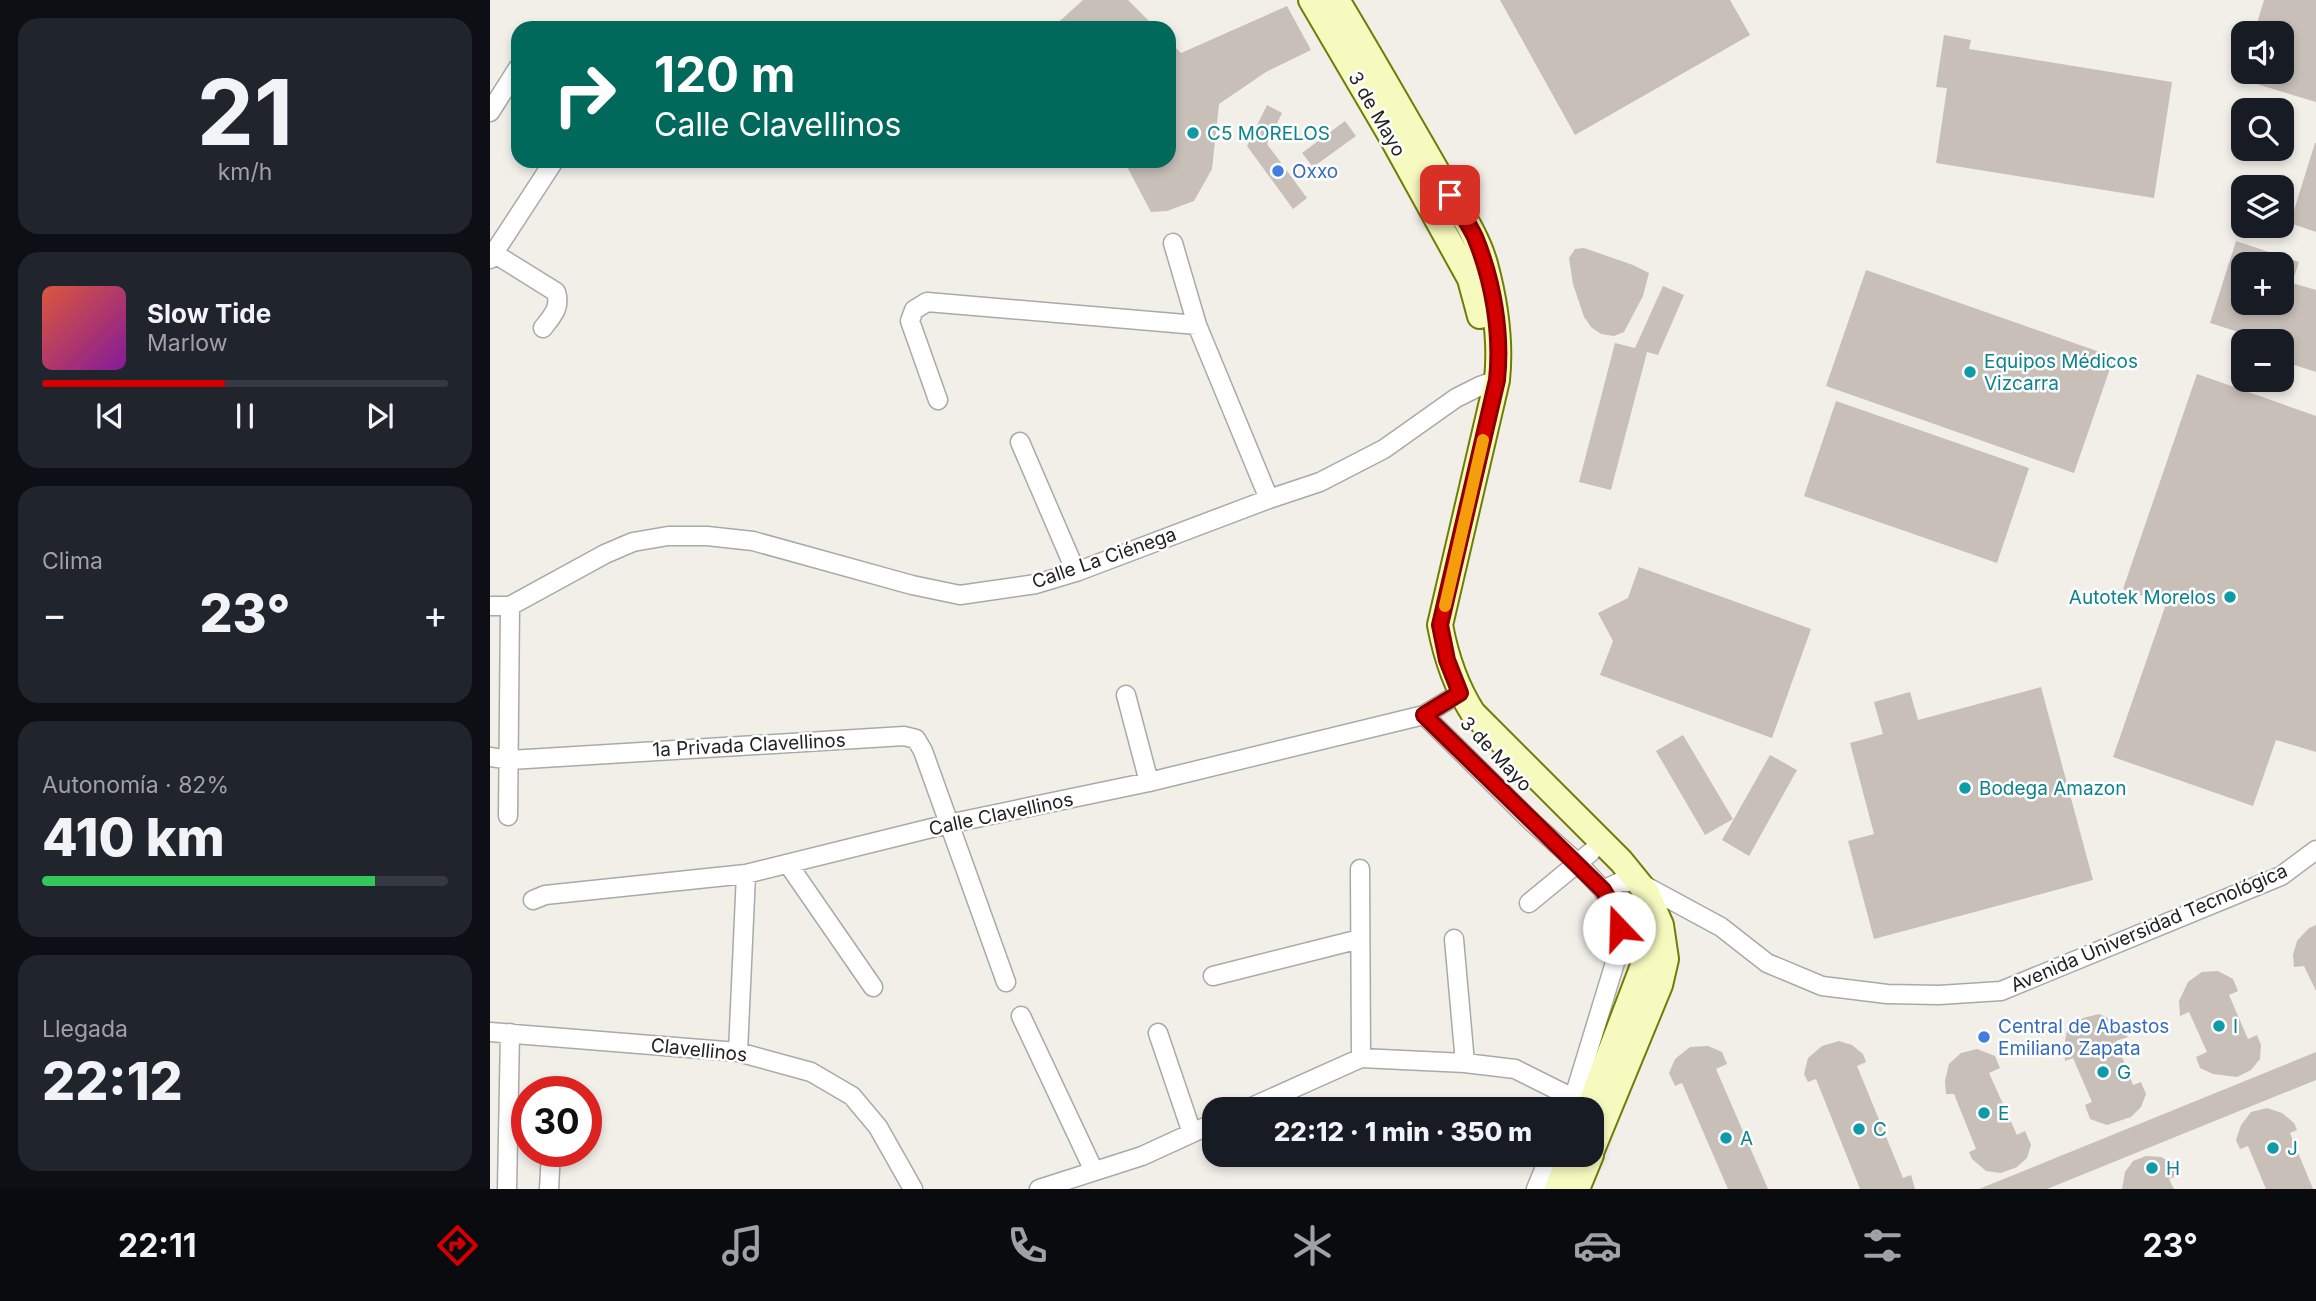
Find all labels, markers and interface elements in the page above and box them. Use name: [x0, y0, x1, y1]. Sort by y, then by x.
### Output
map controls: [2231, 21, 2294, 392]
button: sound: [2231, 21, 2294, 84]
text: 120 m: [654, 45, 795, 104]
icon: right: [539, 49, 630, 140]
text: 21: [197, 57, 293, 167]
street label: 3 de Mayo: [1343, 67, 1411, 161]
button: search: [2231, 98, 2294, 161]
text: Calle Clavellinos: [654, 105, 901, 144]
place label: C5 MORELOS: [1207, 122, 1330, 145]
marker: C5 MORELOS: [1185, 125, 1201, 141]
text: km/h: [218, 158, 272, 186]
place label: Oxxo: [1292, 160, 1338, 183]
marker: Oxxo: [1270, 163, 1286, 179]
pin: [1420, 165, 1480, 225]
button: layers: [2231, 175, 2294, 238]
icon: arrive: [1431, 176, 1469, 214]
button: +: [2231, 252, 2294, 315]
text: Slow Tide: [147, 298, 271, 329]
text: Marlow: [147, 329, 227, 357]
button: −: [2231, 329, 2294, 392]
place label: Equipos Médicos Vizcarra: [1984, 350, 2138, 395]
marker: Equipos Médicos Vizcarra: [1962, 364, 1978, 380]
icon: previous: [91, 397, 129, 435]
icon: pause: [226, 397, 264, 435]
icon: next: [361, 397, 399, 435]
street label: Calle La Ciénega: [1029, 523, 1179, 593]
text: Clima: [42, 547, 103, 575]
text: 23°: [199, 582, 291, 645]
place label: Autotek Morelos: [2069, 586, 2216, 609]
marker: Autotek Morelos: [2222, 589, 2238, 605]
text: −: [42, 591, 67, 637]
text: +: [423, 591, 448, 637]
street label: 3 de Mayo: [1455, 712, 1537, 796]
street label: 1a Privada Clavellinos: [652, 728, 846, 762]
text: Autonomía · 82%: [42, 771, 229, 799]
place label: Bodega Amazon: [1979, 777, 2126, 800]
marker: Bodega Amazon: [1957, 780, 1973, 796]
street label: Calle Clavellinos: [927, 787, 1075, 841]
text: 410 km: [42, 806, 225, 869]
street label: Avenida Universidad Tecnológica: [2007, 859, 2291, 997]
position arrow: [1582, 891, 1656, 965]
text: Llegada: [42, 1015, 128, 1043]
place label: Central de Abastos Emiliano Zapata: [1998, 1015, 2169, 1060]
place label: I: [2233, 1015, 2238, 1038]
marker: I: [2211, 1018, 2227, 1034]
marker: Central de Abastos Emiliano Zapata: [1976, 1029, 1992, 1045]
street label: Clavellinos: [650, 1034, 748, 1066]
text: 22:12: [42, 1050, 183, 1113]
place label: G: [2117, 1061, 2131, 1084]
marker: G: [2095, 1064, 2111, 1080]
speed limit sign: 30: [511, 1076, 602, 1167]
place label: E: [1998, 1102, 2009, 1125]
marker: E: [1976, 1105, 1992, 1121]
text: 22:12 · 1 min · 350 m: [1274, 1116, 1532, 1147]
place label: C: [1873, 1118, 1887, 1141]
marker: C: [1851, 1121, 1867, 1137]
place label: A: [1740, 1127, 1753, 1150]
marker: A: [1718, 1130, 1734, 1146]
place label: J: [2287, 1137, 2298, 1160]
marker: J: [2265, 1140, 2281, 1156]
place label: H: [2166, 1157, 2180, 1180]
marker: H: [2144, 1160, 2160, 1176]
icon: directions: [433, 1221, 482, 1270]
icon: music: [718, 1221, 767, 1270]
icon: phone: [1003, 1221, 1052, 1270]
icon: climate: [1288, 1221, 1337, 1270]
icon: car: [1573, 1221, 1622, 1270]
icon: filters: [1858, 1221, 1907, 1270]
text: 22:11: [118, 1226, 197, 1265]
text: 23°: [2143, 1226, 2198, 1265]

